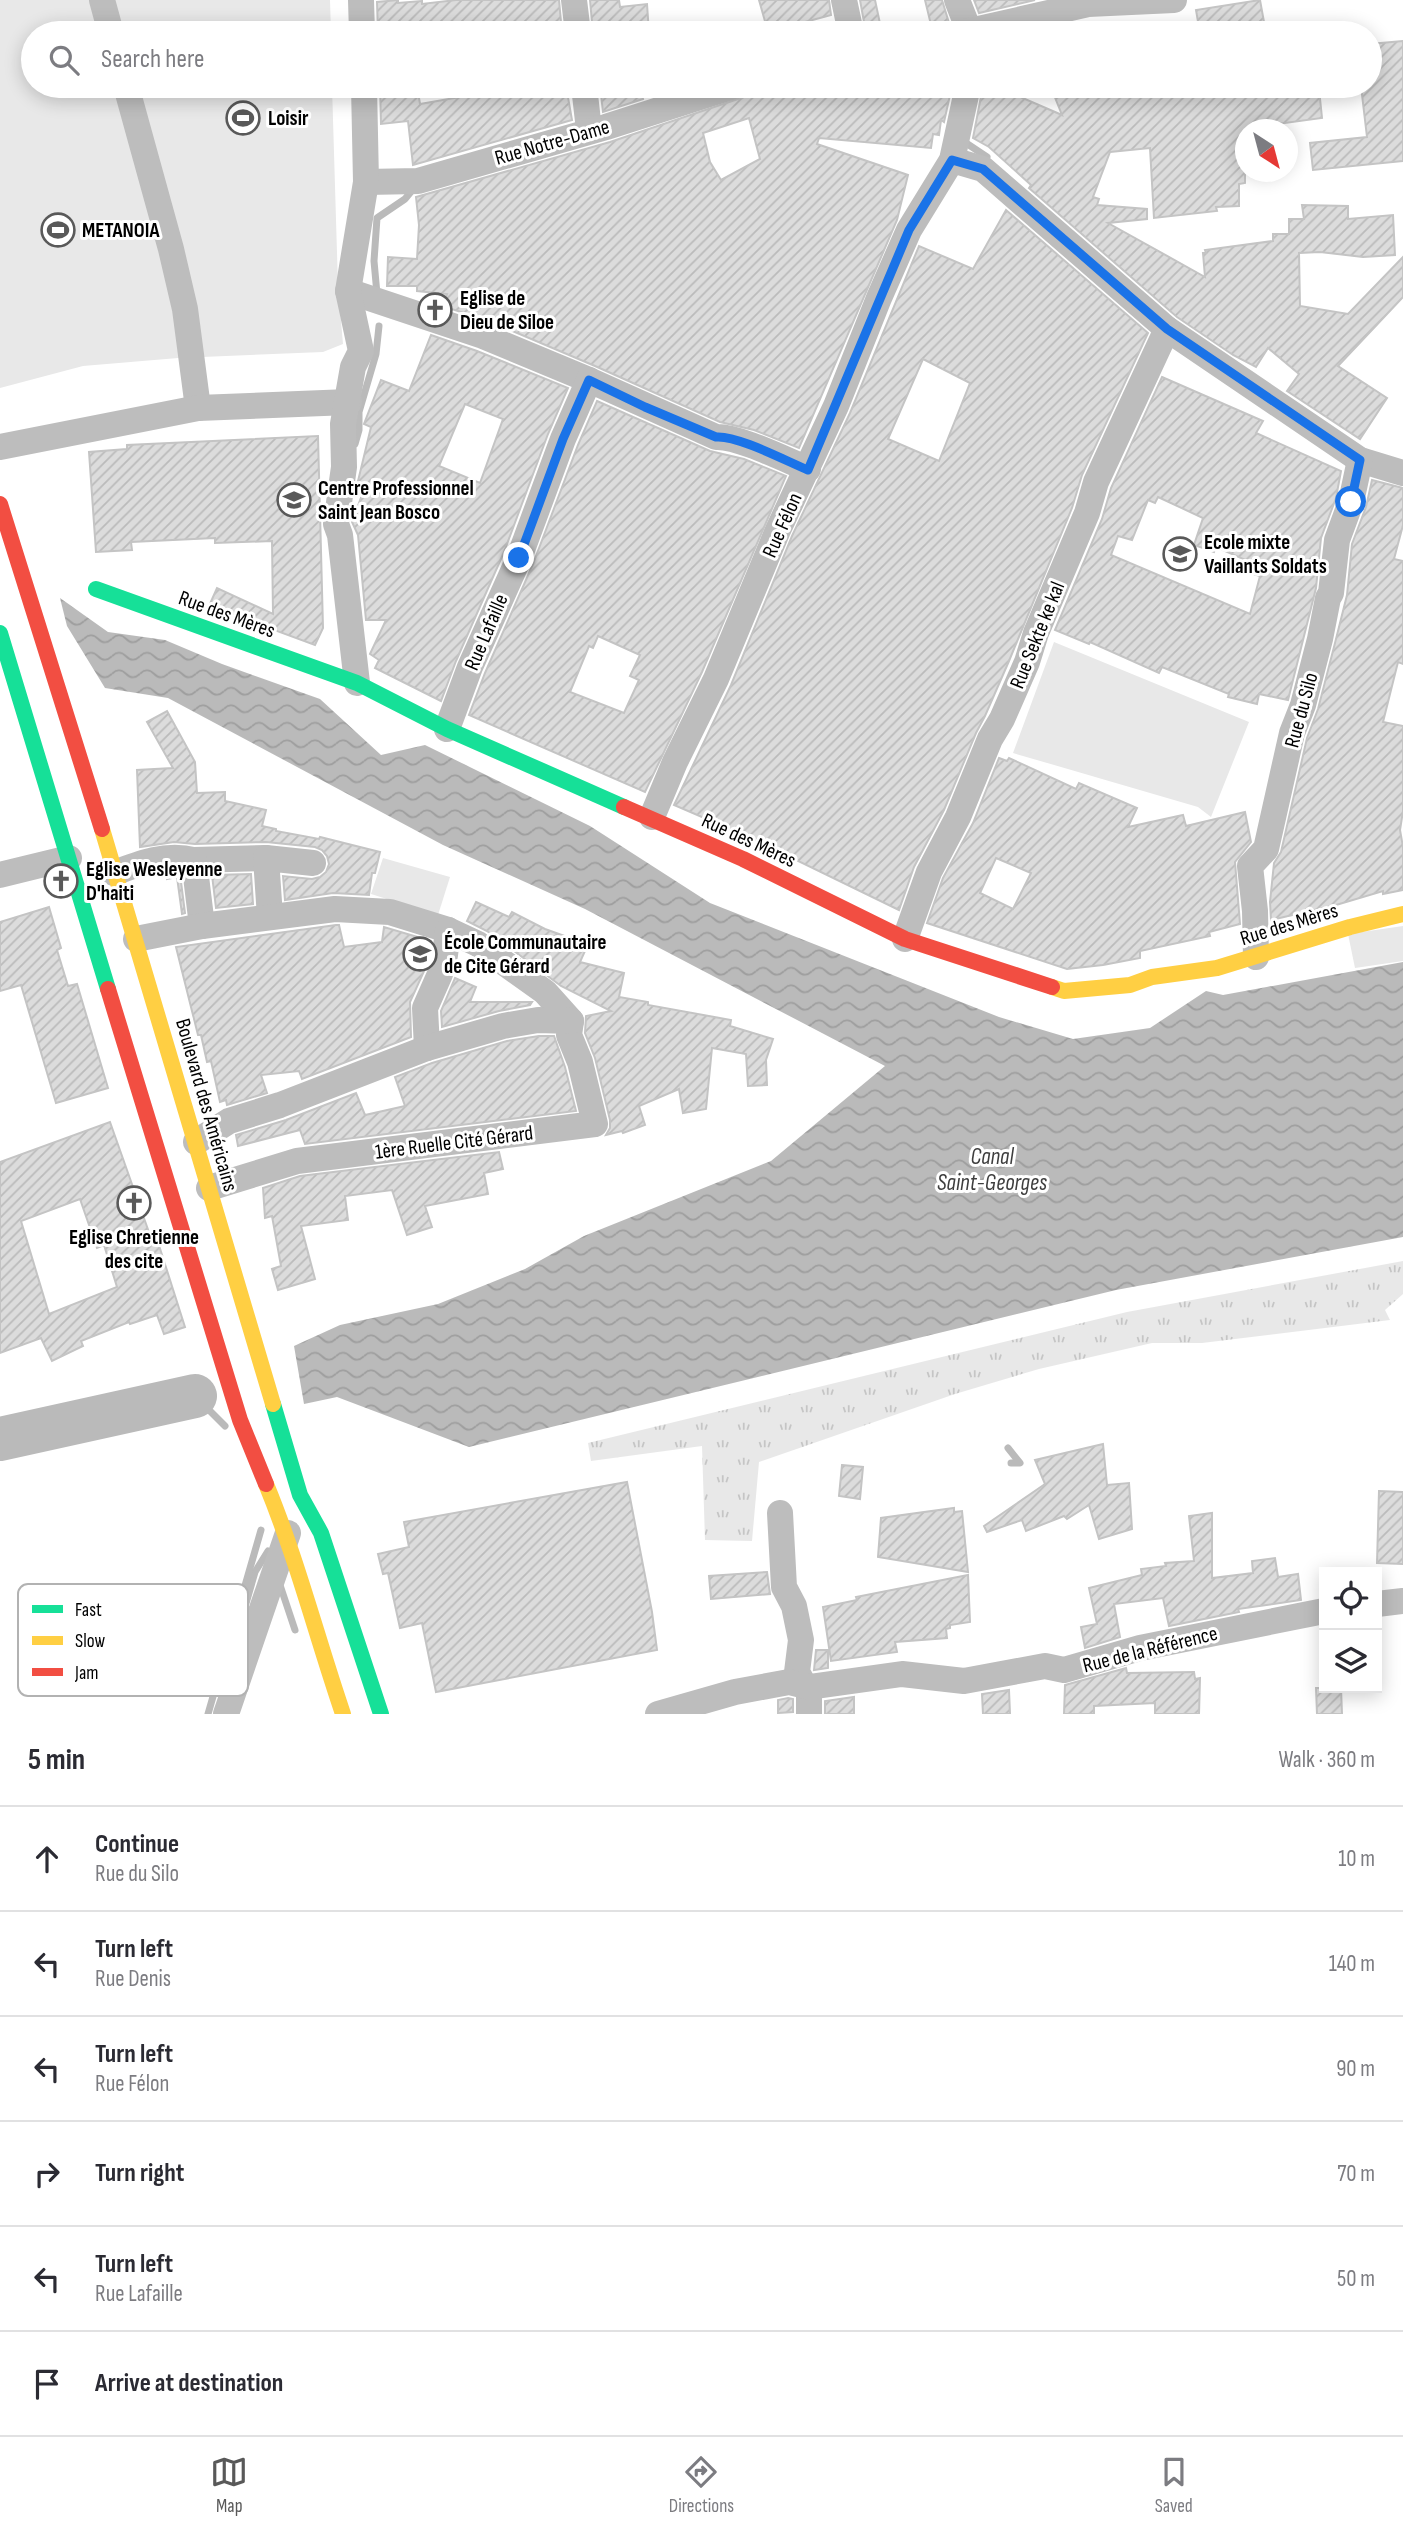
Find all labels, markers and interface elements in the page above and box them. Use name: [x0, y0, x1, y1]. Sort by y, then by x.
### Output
search box: [21, 21, 1382, 98]
icon: search: [45, 41, 83, 79]
text: Search here: [101, 44, 204, 75]
sports icon: Loisir: [224, 99, 262, 137]
place label: Loisir: [268, 106, 309, 131]
street label: Rue Notre-Dame: [492, 114, 612, 171]
north arrow: [1235, 119, 1298, 182]
sports icon: METANOIA: [39, 211, 77, 249]
place label: METANOIA: [82, 218, 160, 243]
place label: Eglise de Dieu de Siloe: [460, 286, 554, 335]
church icon: Eglise de Dieu de Siloe: [416, 291, 454, 329]
place label: Centre Professionnel Saint Jean Bosco: [318, 476, 474, 525]
school or university icon: Centre Professionnel Saint Jean Bosco: [275, 481, 313, 519]
route start: [1335, 486, 1366, 517]
street label: Rue Félon: [757, 489, 808, 561]
place label: Ecole mixte Vaillants Soldats: [1204, 530, 1327, 579]
school or university icon: Ecole mixte Vaillants Soldats: [1161, 535, 1199, 573]
route end: [503, 542, 534, 573]
street label: Rue Sekte ke kal: [1005, 578, 1070, 692]
street label: Rue des Mères: [175, 585, 279, 643]
street label: Rue Lafaille: [459, 590, 514, 674]
street label: Rue du Silo: [1279, 670, 1323, 750]
street label: Rue des Mères: [698, 808, 800, 873]
place label: Eglise Wesleyenne D'haiti: [86, 857, 223, 906]
church icon: Eglise Wesleyenne D'haiti: [42, 862, 80, 900]
street label: Rue des Mères: [1237, 898, 1341, 951]
place label: École Communautaire de Cite Gérard: [444, 930, 606, 979]
school or university icon: École Communautaire de Cite Gérard: [401, 935, 439, 973]
street label: Boulevard des Américains: [170, 1016, 243, 1194]
street label: 1ère Ruelle Cité Gérard: [374, 1120, 535, 1165]
water label: Canal Saint-Georges: [937, 1143, 1047, 1197]
church icon: Eglise Chretienne des cite: [115, 1184, 153, 1222]
place label: Eglise Chretienne des cite: [69, 1225, 199, 1274]
map controls: [1319, 1567, 1382, 1693]
button: locate: [1319, 1567, 1382, 1630]
legend: [18, 1584, 248, 1696]
text: Fast: [75, 1599, 102, 1622]
street label: Rue de la Référence: [1080, 1621, 1220, 1678]
text: Slow: [75, 1630, 105, 1653]
button: layers: [1319, 1630, 1382, 1693]
text: Jam: [74, 1662, 98, 1685]
text: 5 min: [28, 1742, 85, 1778]
text: Walk · 360 m: [1278, 1746, 1375, 1774]
text: Continue: [95, 1829, 179, 1860]
icon: ahead: [28, 1840, 66, 1878]
text: 10 m: [1338, 1845, 1375, 1873]
text: Rue du Silo: [95, 1860, 179, 1888]
text: Turn left: [95, 1934, 173, 1965]
icon: left: [28, 1945, 66, 1983]
text: 140 m: [1329, 1950, 1375, 1978]
text: Rue Denis: [95, 1965, 171, 1993]
text: Turn left: [95, 2039, 173, 2070]
icon: left: [28, 2050, 66, 2088]
text: 90 m: [1336, 2055, 1375, 2083]
text: Rue Félon: [95, 2070, 169, 2098]
icon: right: [28, 2155, 66, 2193]
text: Turn right: [95, 2158, 184, 2189]
text: 70 m: [1337, 2160, 1375, 2188]
text: Turn left: [95, 2249, 173, 2280]
icon: left: [28, 2260, 66, 2298]
text: 50 m: [1337, 2265, 1375, 2293]
text: Rue Lafaille: [95, 2280, 183, 2308]
icon: arrive: [28, 2365, 66, 2403]
text: Arrive at destination: [95, 2368, 283, 2399]
tab: Map: [210, 2453, 248, 2518]
tab: Directions: [669, 2453, 734, 2518]
tab: Saved: [1155, 2453, 1193, 2518]

